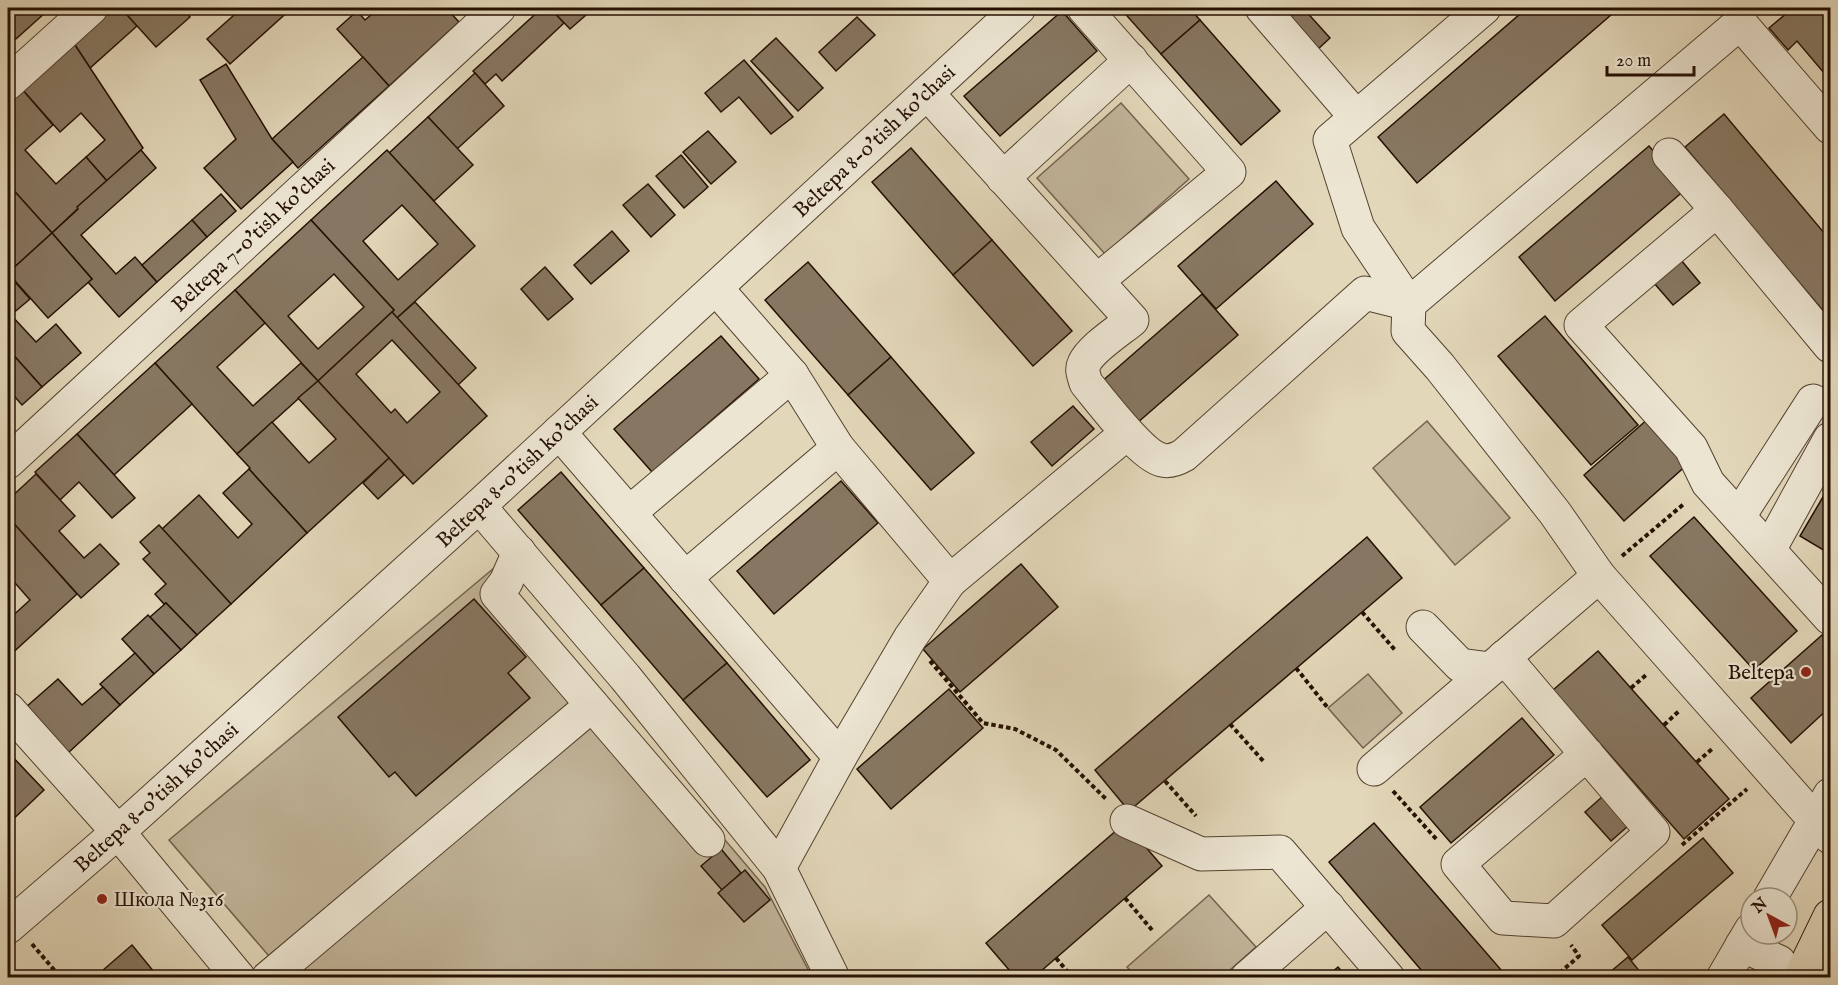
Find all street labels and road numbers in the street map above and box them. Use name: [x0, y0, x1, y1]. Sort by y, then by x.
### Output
street label: Beltepa 8-o'tish ko'chasi: [788, 60, 962, 224]
street label: Beltepa 7-o'tish ko'chasi: [167, 153, 341, 319]
street label: Beltepa 8-o'tish ko'chasi: [431, 390, 605, 554]
street label: Beltepa 8-o'tish ko'chasi: [69, 717, 245, 879]

